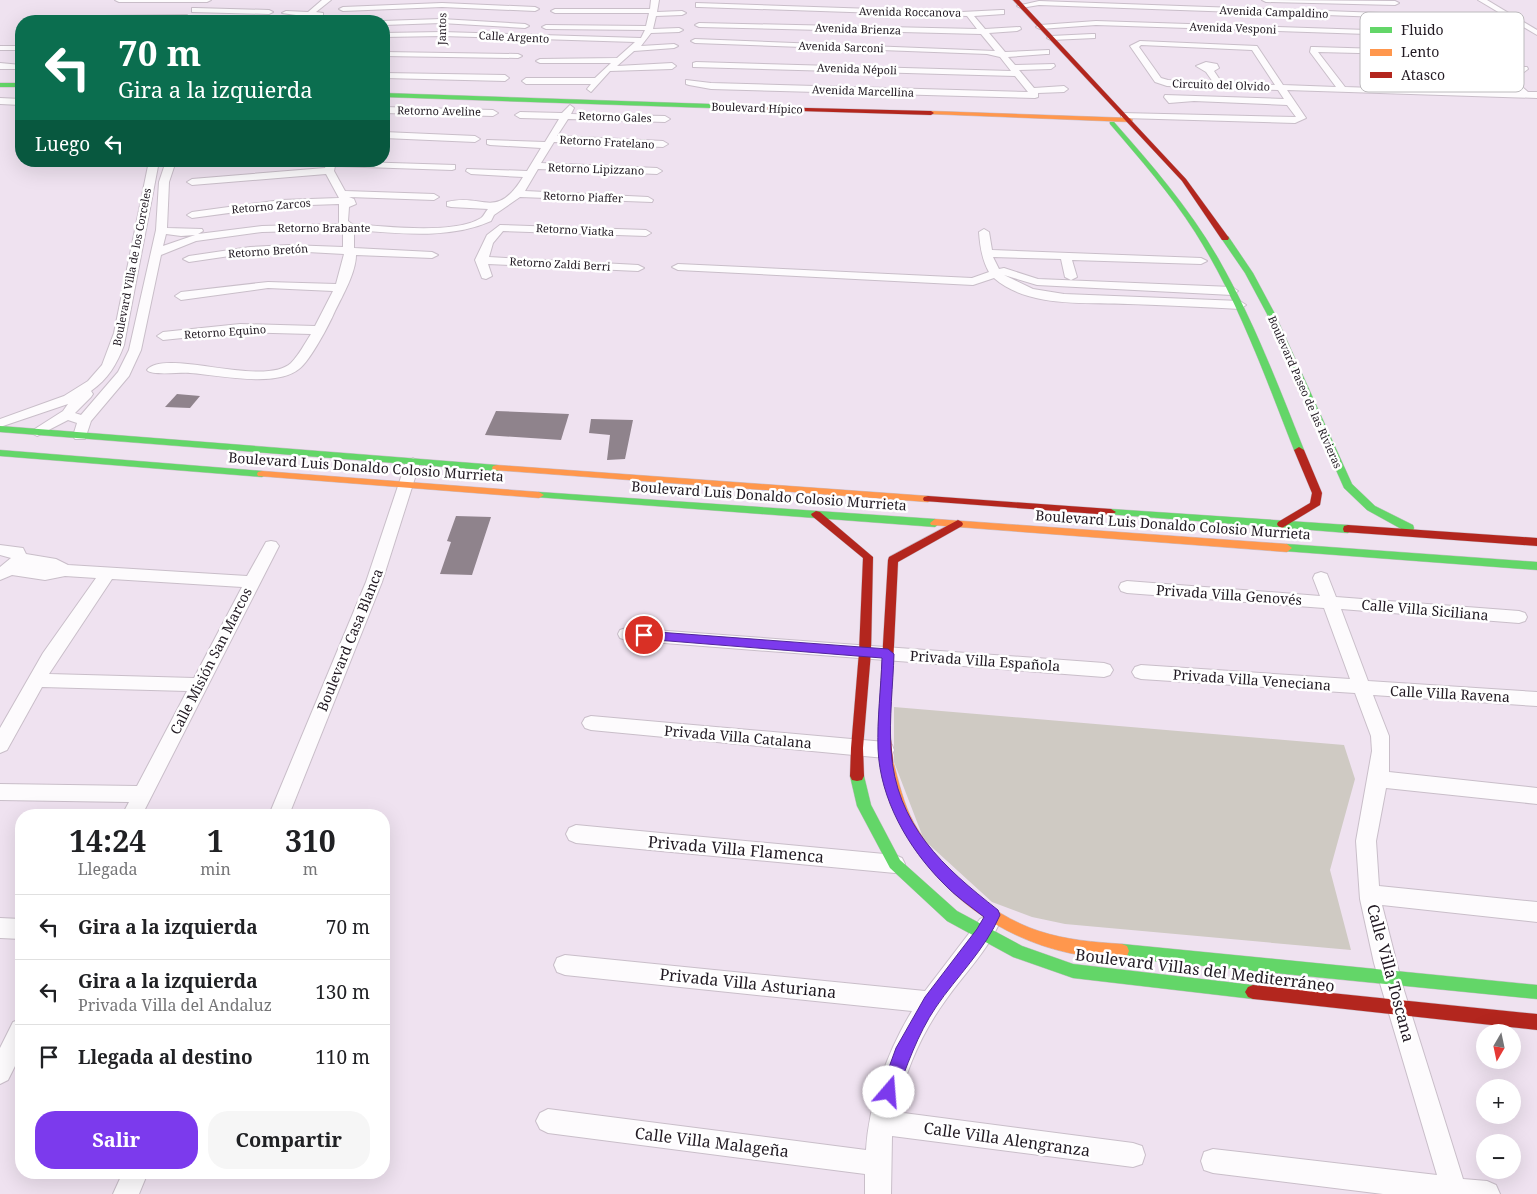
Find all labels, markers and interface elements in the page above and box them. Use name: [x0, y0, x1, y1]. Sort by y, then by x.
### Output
street label: Avenida Campaldino: [1219, 2, 1329, 21]
street label: Avenida Roccanova: [859, 3, 961, 20]
legend: [1360, 12, 1524, 92]
street label: Jantos: [434, 13, 449, 46]
street label: Avenida Vesponi: [1189, 18, 1277, 37]
street label: Avenida Brienza: [815, 19, 901, 38]
text: Fluido: [1401, 20, 1444, 39]
street label: Calle Argento: [478, 27, 550, 46]
text: 70 m: [118, 29, 201, 76]
icon: left: [35, 35, 100, 100]
street label: Avenida Sarconi: [798, 38, 884, 56]
text: Lento: [1401, 42, 1439, 61]
street label: Avenida Népoli: [817, 60, 898, 77]
text: Atasco: [1401, 65, 1445, 84]
text: Gira a la izquierda: [118, 74, 313, 104]
street label: Circuito del Olvido: [1172, 75, 1270, 94]
street label: Avenida Marcellina: [812, 81, 914, 100]
street label: Boulevard Hípico: [711, 98, 803, 117]
street label: Retorno Aveline: [397, 102, 481, 119]
street label: Retorno Gales: [578, 108, 652, 125]
icon: left: [100, 130, 128, 158]
text: Luego: [35, 131, 90, 157]
street label: Retorno Fratelano: [559, 132, 655, 151]
street label: Retorno Lipizzano: [548, 159, 644, 178]
street label: Boulevard Villa de los Corceles: [109, 186, 154, 347]
street label: Retorno Piaffer: [543, 188, 624, 205]
street label: Retorno Zarcos: [231, 195, 311, 216]
street label: Retorno Brabante: [278, 220, 371, 235]
street label: Retorno Viatka: [535, 220, 615, 239]
street label: Retorno Bretón: [227, 240, 309, 261]
street label: Retorno Zaldi Berri: [509, 253, 611, 274]
street label: Boulevard Paseo de las Rivieras: [1265, 313, 1346, 471]
street label: Retorno Equino: [183, 321, 267, 342]
street label: Boulevard Luis Donaldo Colosio Murrieta: [228, 447, 505, 486]
street label: Boulevard Luis Donaldo Colosio Murrieta: [631, 476, 908, 515]
street label: Boulevard Luis Donaldo Colosio Murrieta: [1035, 505, 1312, 544]
street label: Boulevard Casa Blanca: [312, 566, 387, 714]
street label: Privada Villa Genovés: [1155, 580, 1303, 609]
street label: Calle Misión San Marcos: [165, 584, 256, 737]
street label: Calle Villa Siciliana: [1361, 594, 1489, 625]
pin: [623, 614, 665, 656]
icon: arrive: [630, 621, 658, 649]
street label: Privada Villa Española: [909, 646, 1061, 675]
street label: Privada Villa Veneciana: [1172, 664, 1332, 695]
street label: Calle Villa Ravena: [1390, 681, 1511, 706]
street label: Privada Villa Catalana: [663, 721, 813, 752]
text: 14:24: [69, 820, 146, 861]
text: 1: [207, 820, 224, 861]
text: 310: [285, 820, 336, 861]
street label: Privada Villa Flamenca: [647, 830, 825, 868]
text: Llegada: [78, 858, 138, 880]
text: min: [200, 858, 231, 880]
text: m: [303, 858, 318, 880]
street label: Calle Villa Toscana: [1362, 901, 1420, 1045]
icon: left: [35, 913, 63, 941]
text: Gira a la izquierda: [78, 914, 258, 940]
text: 70 m: [326, 914, 370, 940]
street label: Boulevard Villas del Mediterráneo: [1074, 943, 1336, 997]
street label: Privada Villa Asturiana: [658, 963, 838, 1003]
text: Gira a la izquierda: [78, 968, 258, 994]
icon: left: [35, 978, 63, 1006]
text: 130 m: [315, 979, 370, 1005]
text: Privada Villa del Andaluz: [78, 994, 272, 1016]
north arrow: [1476, 1024, 1521, 1069]
map controls: [1476, 1024, 1521, 1179]
icon: arrive: [35, 1043, 63, 1071]
text: Llegada al destino: [78, 1044, 253, 1070]
text: 110 m: [315, 1044, 370, 1070]
position arrow: [862, 1065, 914, 1117]
button: +: [1476, 1079, 1521, 1124]
button: Salir: [35, 1111, 198, 1169]
button: Compartir: [208, 1111, 370, 1169]
street label: Calle Villa Alengranza: [922, 1116, 1092, 1162]
street label: Calle Villa Malageña: [634, 1122, 790, 1162]
button: −: [1476, 1134, 1521, 1179]

